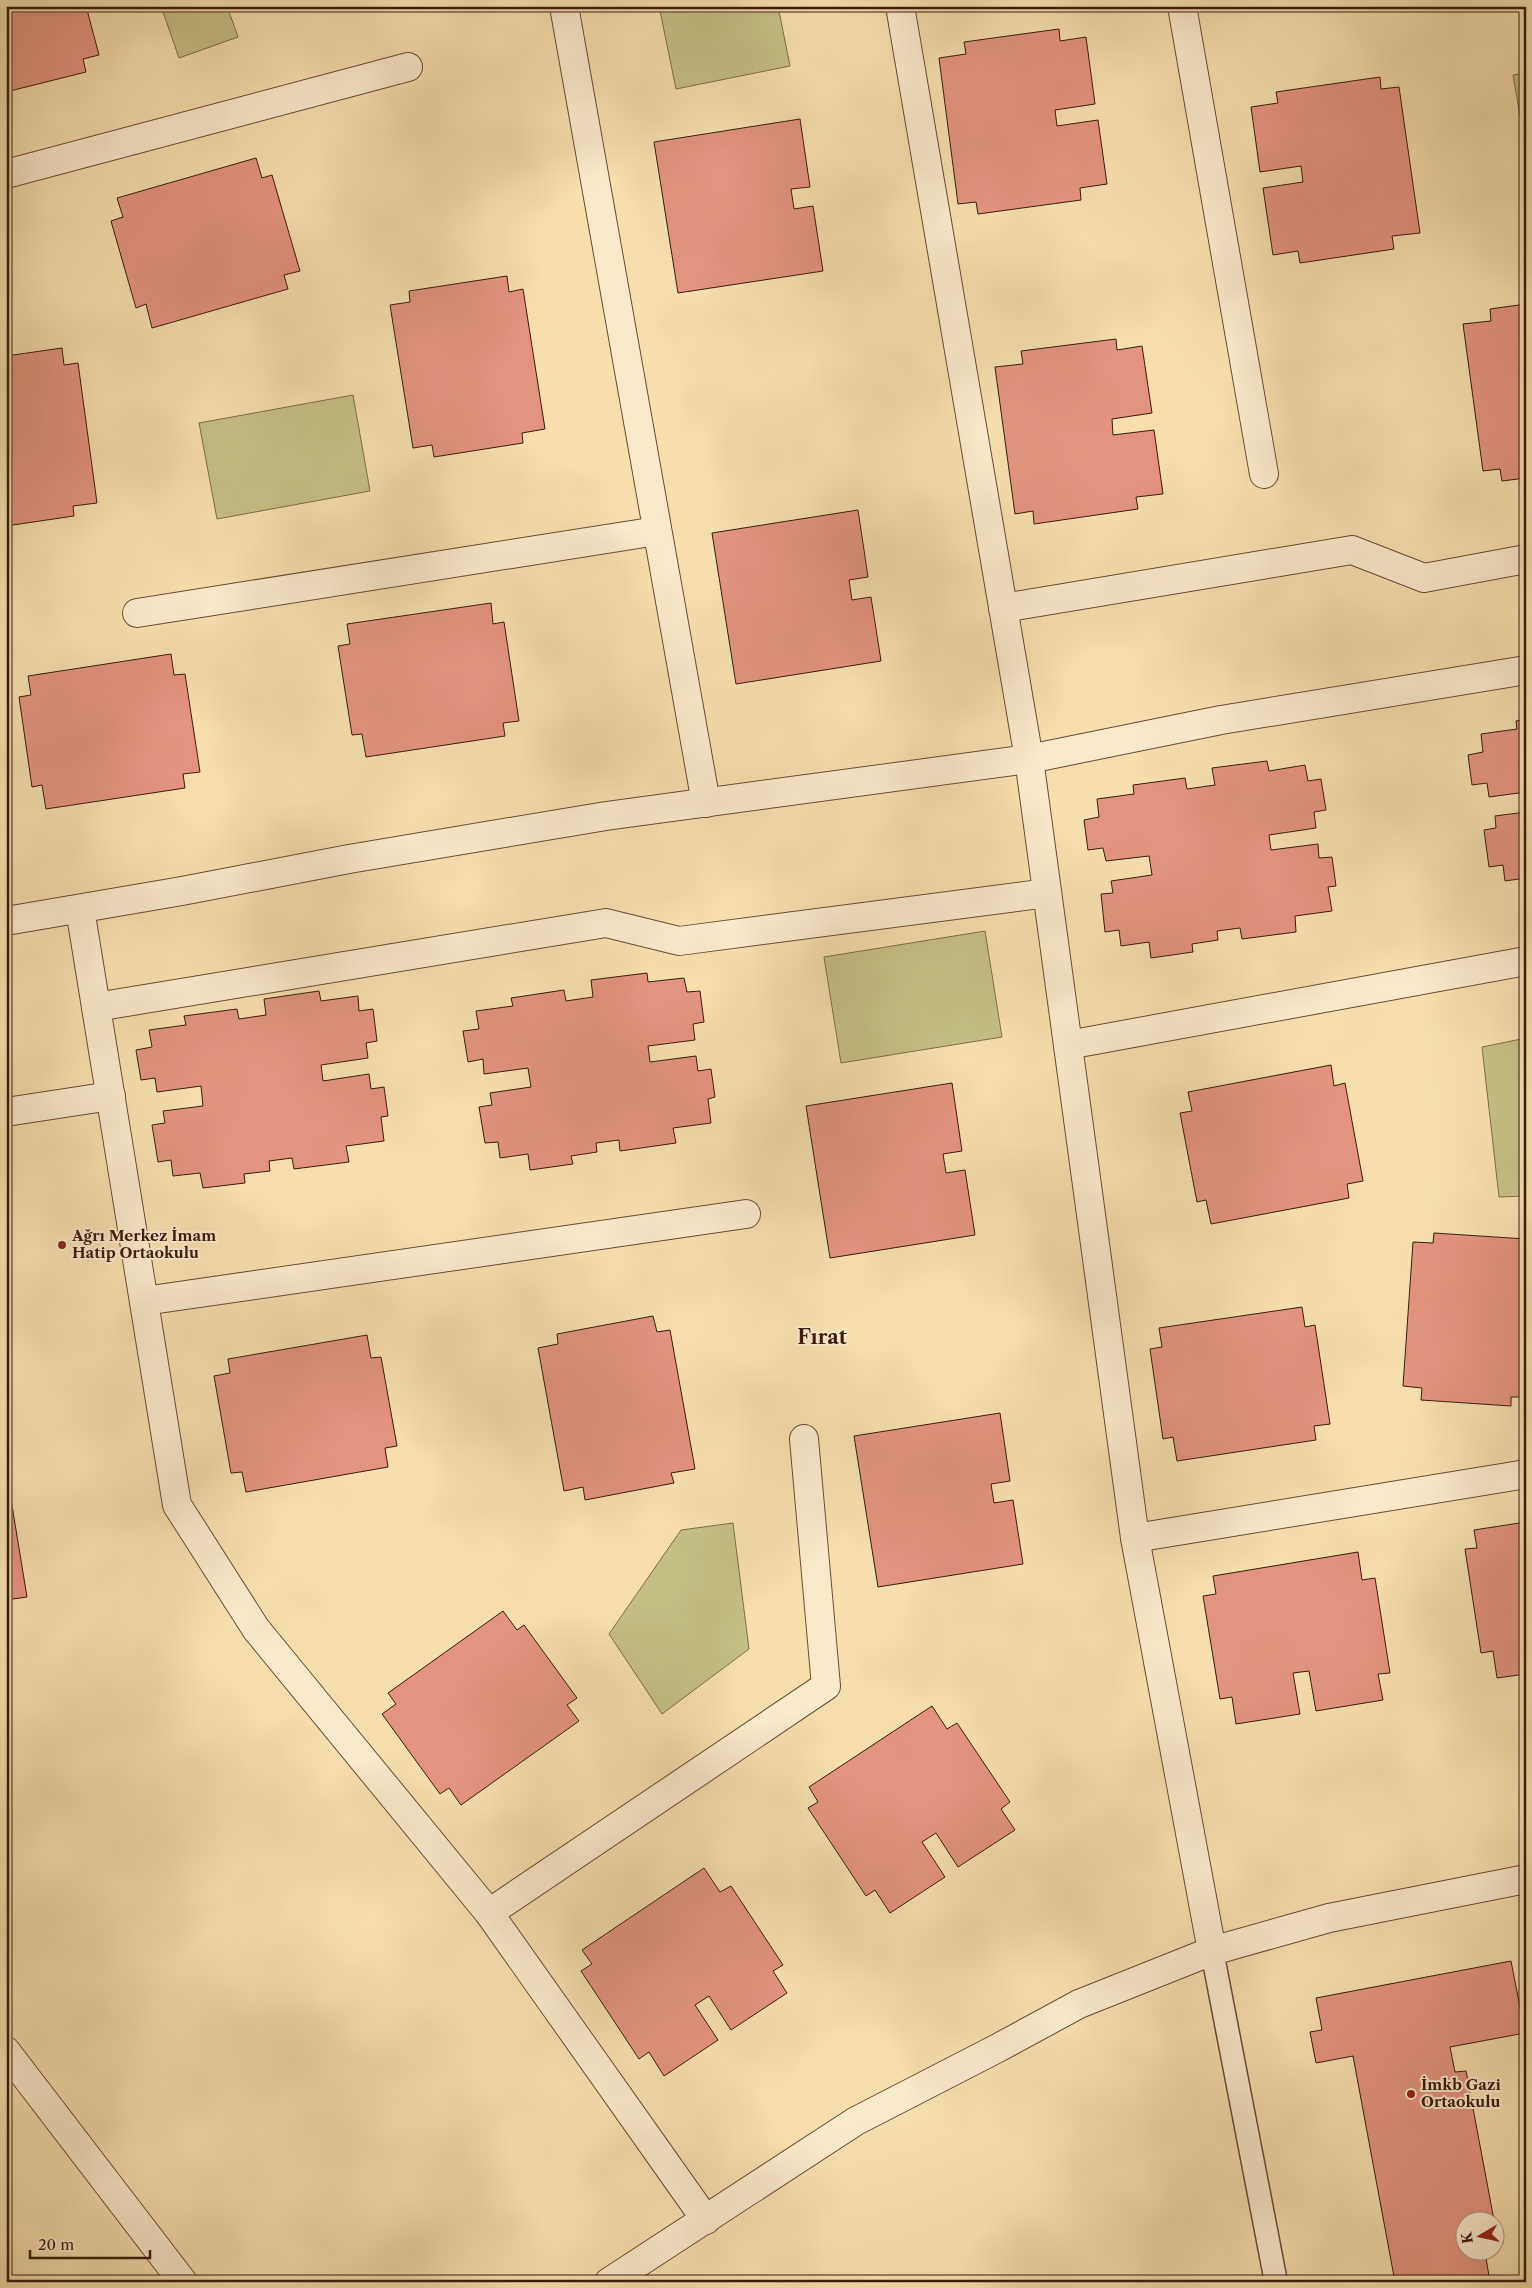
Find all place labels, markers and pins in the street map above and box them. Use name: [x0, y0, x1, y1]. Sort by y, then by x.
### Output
place label: Ağrı Merkez İmam Hatip Ortaokulu: [71, 1226, 216, 1262]
marker: Ağrı Merkez İmam Hatip Ortaokulu: [56, 1239, 68, 1251]
place label: İmkb Gazi Ortaokulu: [1421, 2075, 1502, 2111]
marker: İmkb Gazi Ortaokulu: [1405, 2088, 1417, 2100]

